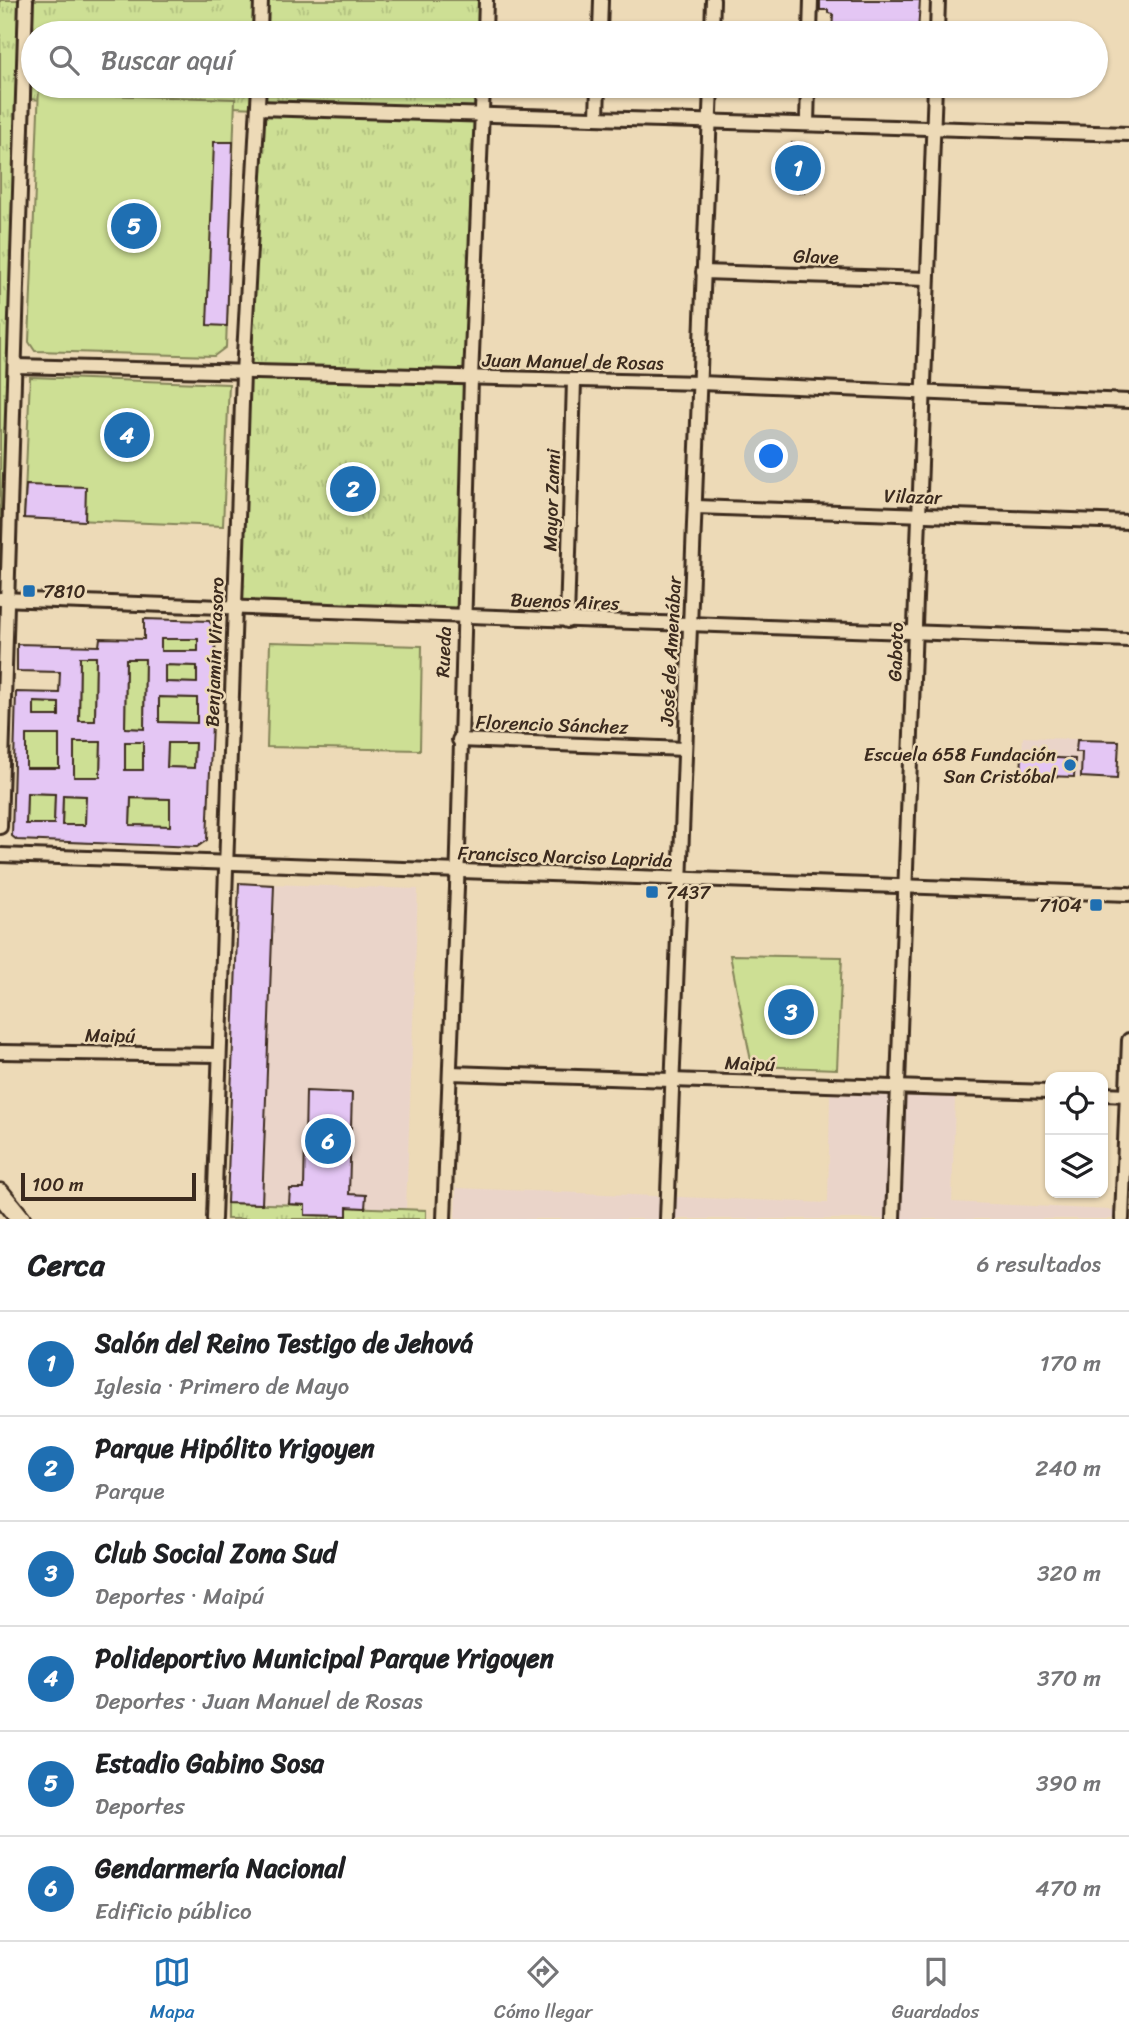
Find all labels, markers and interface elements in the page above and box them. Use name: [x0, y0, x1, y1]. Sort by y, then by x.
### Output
search box: [21, 21, 1108, 98]
text: Buscar aquí: [101, 37, 234, 83]
icon: search: [45, 41, 83, 79]
pin: 1: [775, 142, 821, 194]
pin: 5: [111, 200, 157, 252]
street label: Glave: [793, 239, 839, 274]
street label: Juan Manuel de Rosas: [481, 343, 664, 380]
pin: 4: [104, 409, 150, 461]
your location: [754, 439, 788, 473]
street label: Mayor Zanni: [533, 447, 570, 552]
pin: 2: [330, 463, 376, 515]
street label: Vilazar: [884, 479, 944, 514]
street label: José de Amenábar: [650, 574, 691, 728]
place label: 7810: [43, 575, 85, 608]
street label: Benjamín Virasoro: [195, 576, 234, 728]
marker: 7810: [21, 583, 37, 599]
street label: Buenos Aires: [510, 583, 620, 620]
street label: Gaboto: [878, 622, 913, 682]
street label: Rueda: [426, 625, 461, 678]
street label: Florencio Sánchez: [475, 705, 630, 744]
place label: Escuela 658 Fundación San Cristóbal: [864, 738, 1057, 793]
marker: Escuela 658 Fundación San Cristóbal: [1062, 757, 1078, 773]
street label: Francisco Narciso Laprida: [457, 836, 673, 877]
place label: 7437: [666, 876, 711, 909]
marker: 7437: [644, 884, 660, 900]
place label: 7104: [1039, 889, 1082, 922]
marker: 7104: [1088, 897, 1104, 913]
pin: 3: [768, 986, 814, 1038]
street label: Maipú: [84, 1019, 136, 1052]
street label: Maipú: [724, 1046, 777, 1081]
map controls: [1045, 1072, 1108, 1198]
button: locate: [1045, 1072, 1108, 1135]
pin: 6: [305, 1115, 351, 1167]
button: layers: [1045, 1135, 1108, 1198]
text: 100 m: [32, 1168, 84, 1201]
scale bar: [21, 1170, 196, 1202]
text: Cerca: [28, 1238, 104, 1292]
text: 6 resultados: [976, 1244, 1101, 1285]
text: Salón del Reino Testigo de Jehová: [95, 1320, 473, 1366]
text: 1: [46, 1343, 56, 1384]
text: 170 m: [1040, 1343, 1101, 1384]
text: Iglesia · Primero de Mayo: [95, 1366, 349, 1407]
text: Parque Hipólito Yrigoyen: [95, 1425, 375, 1471]
text: 2: [44, 1448, 58, 1489]
text: 240 m: [1035, 1448, 1101, 1489]
text: Parque: [95, 1471, 165, 1512]
text: Club Social Zona Sud: [95, 1530, 337, 1576]
text: 3: [45, 1553, 57, 1594]
text: 320 m: [1037, 1553, 1101, 1594]
text: Deportes · Maipú: [95, 1576, 264, 1617]
text: Polideportivo Municipal Parque Yrigoyen: [95, 1635, 554, 1681]
text: 4: [44, 1658, 58, 1699]
text: 370 m: [1037, 1658, 1101, 1699]
text: Deportes · Juan Manuel de Rosas: [95, 1681, 423, 1722]
text: Estadio Gabino Sosa: [95, 1740, 324, 1786]
text: 5: [44, 1763, 58, 1804]
text: 390 m: [1036, 1763, 1101, 1804]
text: Deportes: [95, 1786, 185, 1827]
text: Gendarmería Nacional: [95, 1845, 345, 1891]
text: 6: [44, 1868, 58, 1909]
text: 470 m: [1035, 1868, 1101, 1909]
text: Edificio público: [95, 1891, 252, 1932]
tab: Mapa: [150, 1953, 194, 2028]
tab: Cómo llegar: [494, 1953, 592, 2028]
tab: Guardados: [892, 1953, 979, 2028]

